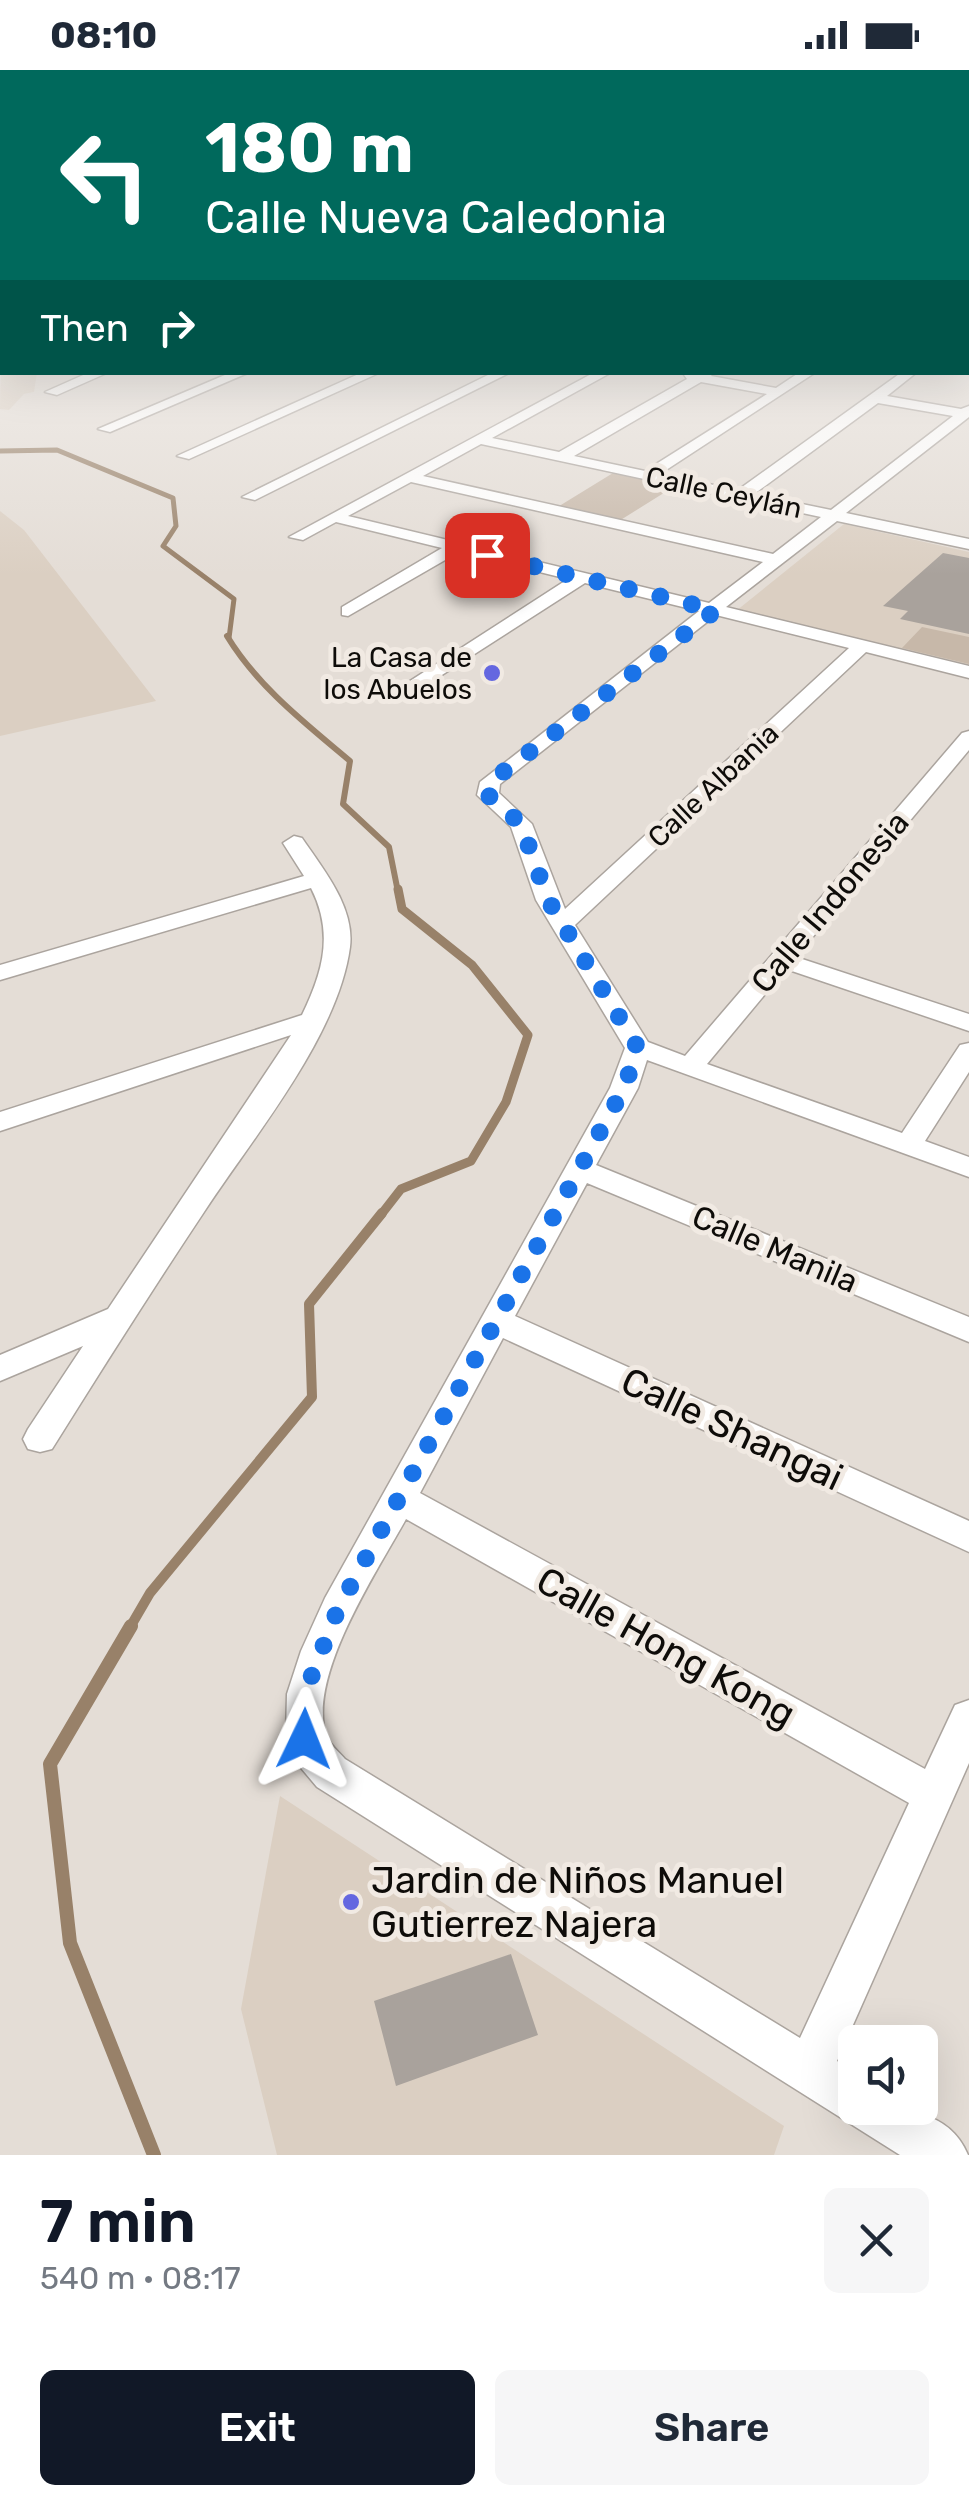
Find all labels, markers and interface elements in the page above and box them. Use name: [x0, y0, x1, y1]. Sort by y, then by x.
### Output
text: 08:10: [50, 12, 157, 58]
text: 180 m: [205, 107, 414, 190]
icon: left: [40, 110, 170, 240]
text: Calle Nueva Caledonia: [205, 191, 667, 244]
icon: right: [149, 300, 204, 355]
text: Then: [40, 305, 129, 351]
street label: Calle Ceylán: [643, 460, 805, 525]
pin: [445, 513, 530, 598]
icon: arrive: [460, 528, 515, 583]
place label: La Casa de los Abuelos: [324, 641, 472, 706]
marker: La Casa de los Abuelos: [481, 662, 503, 684]
street label: Calle Albania: [641, 717, 785, 854]
street label: Calle Indonesia: [743, 804, 917, 1000]
street label: Calle Manila: [687, 1197, 863, 1301]
street label: Calle Shangai: [614, 1358, 850, 1500]
street label: Calle Hong Kong: [529, 1557, 803, 1737]
position arrow: [252, 1687, 356, 1791]
place label: Jardin de Niños Manuel Gutierrez Najera: [371, 1857, 784, 1947]
marker: Jardin de Niños Manuel Gutierrez Najera: [340, 1891, 362, 1913]
map controls: [838, 2025, 938, 2125]
button: sound: [838, 2025, 938, 2125]
text: 7 min: [40, 2186, 196, 2257]
button: close: [824, 2188, 929, 2293]
text: 540 m · 08:17: [40, 2259, 241, 2297]
button: Exit: [40, 2370, 475, 2485]
button: Share: [495, 2370, 929, 2485]

